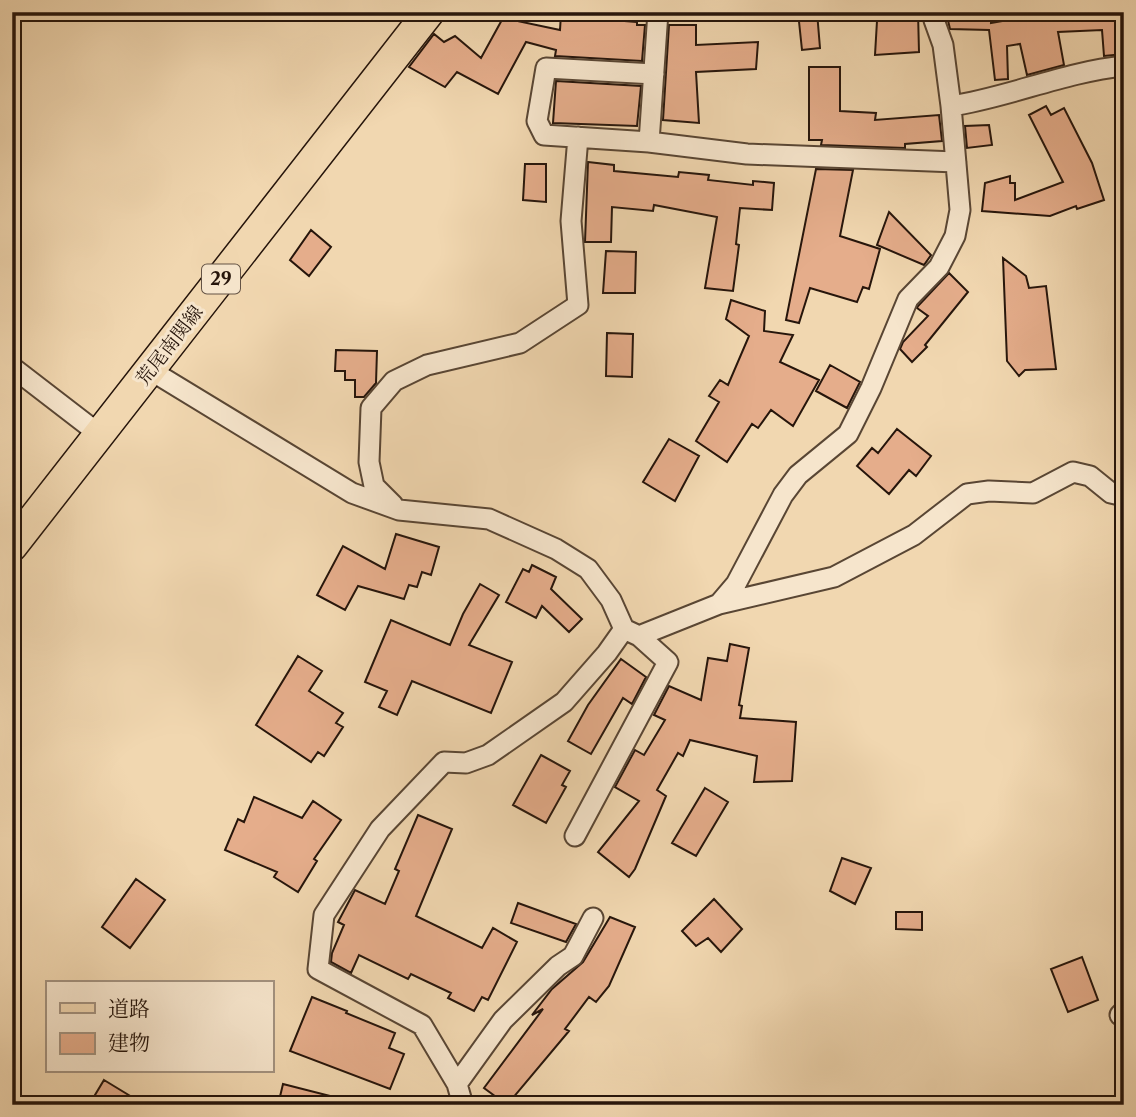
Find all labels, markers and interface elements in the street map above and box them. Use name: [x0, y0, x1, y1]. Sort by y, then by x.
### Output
road number: 29: [202, 264, 240, 293]
street label: 荒尾南関線: [131, 301, 208, 390]
legend: [46, 981, 273, 1072]
text: 道路: [108, 996, 150, 1021]
text: 建物: [108, 1030, 150, 1055]

